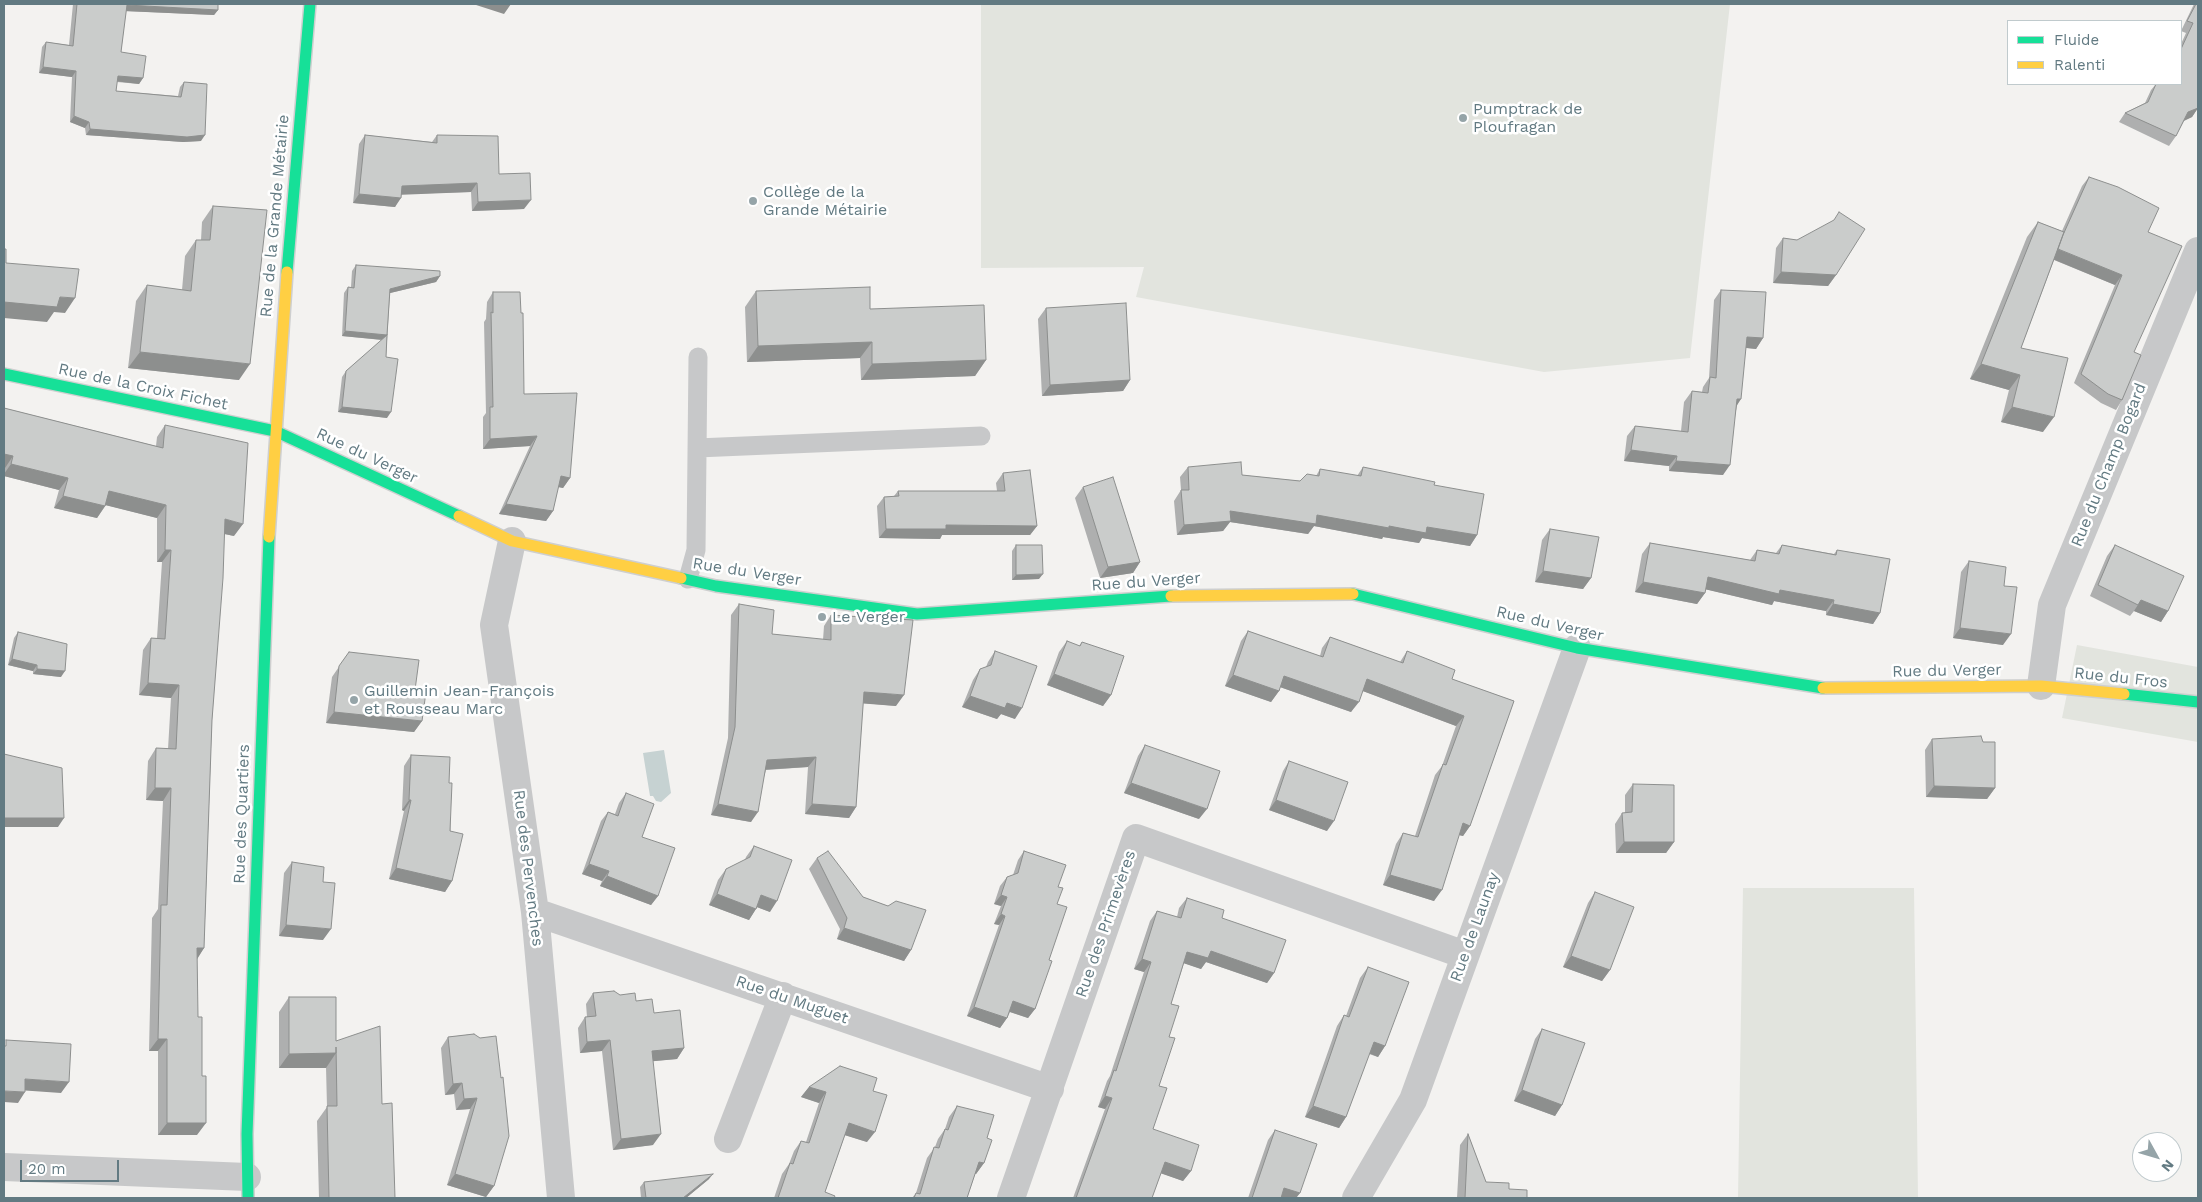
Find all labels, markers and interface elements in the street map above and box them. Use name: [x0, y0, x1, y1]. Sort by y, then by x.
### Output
legend: [2007, 20, 2182, 85]
text: Fluide: [2054, 31, 2099, 49]
text: Ralenti: [2054, 56, 2105, 74]
place label: Pumptrack de Ploufragan: [1473, 99, 1583, 137]
marker: Pumptrack de Ploufragan: [1457, 112, 1469, 124]
street label: Rue de la Grande Métairie: [257, 114, 293, 318]
place label: Collège de la Grande Métairie: [763, 182, 887, 220]
marker: Collège de la Grande Métairie: [747, 195, 759, 207]
street label: Rue de la Croix Fichet: [56, 360, 230, 414]
street label: Rue du Champ Bogard: [2067, 380, 2151, 550]
street label: Rue du Verger: [313, 424, 421, 488]
street label: Rue du Verger: [691, 554, 803, 590]
street label: Rue du Verger: [1091, 569, 1201, 595]
street label: Rue du Verger: [1494, 602, 1606, 646]
place label: Le Verger: [832, 607, 905, 627]
marker: Le Verger: [816, 611, 828, 623]
street label: Rue du Verger: [1892, 660, 2002, 682]
street label: Rue du Fros: [2073, 664, 2169, 692]
place label: Guillemin Jean-François et Rousseau Marc: [364, 681, 554, 719]
marker: Guillemin Jean-François et Rousseau Marc: [348, 694, 360, 706]
street label: Rue des Quartiers: [230, 744, 254, 884]
street label: Rue des Pervenches: [509, 789, 547, 947]
street label: Rue des Primevères: [1072, 848, 1140, 1000]
street label: Rue de Launay: [1446, 870, 1504, 984]
street label: Rue du Muguet: [733, 972, 851, 1028]
north arrow: [2132, 1132, 2182, 1182]
scale bar: [22, 1150, 121, 1182]
text: N: [2158, 1157, 2177, 1175]
text: 20 m: [28, 1160, 66, 1178]

